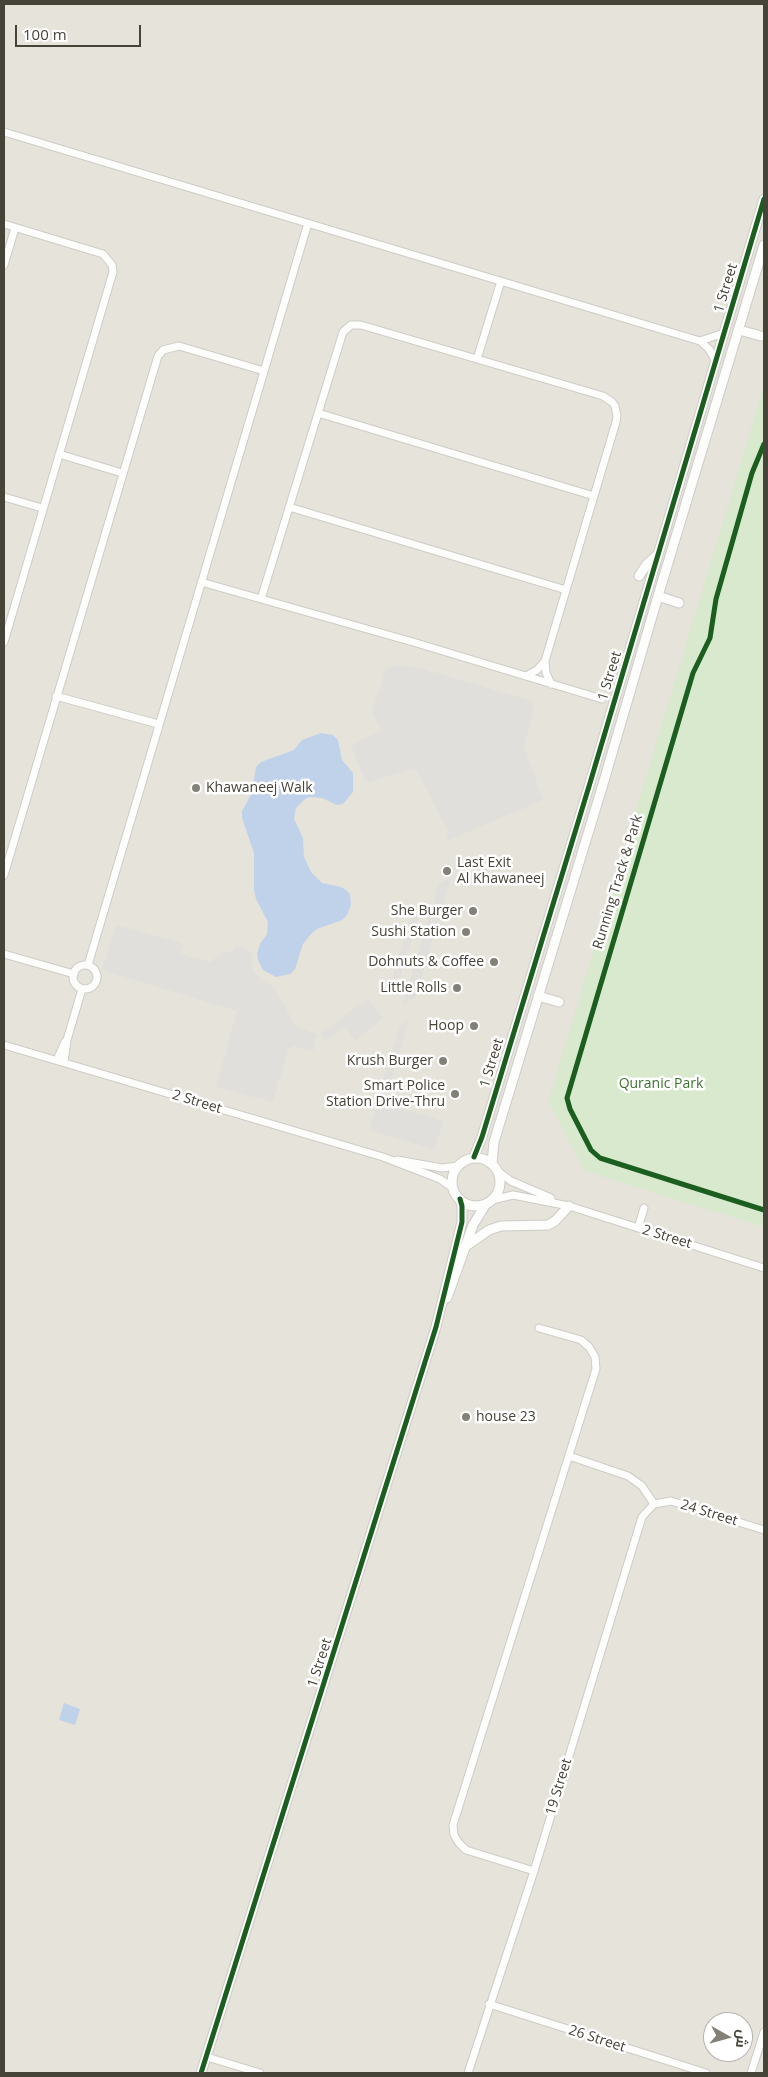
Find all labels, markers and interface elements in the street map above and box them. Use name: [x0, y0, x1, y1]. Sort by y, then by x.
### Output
scale bar: [18, 15, 144, 47]
text: 100 m: [23, 24, 67, 44]
street label: 1 Street: [711, 261, 741, 315]
street label: 1 Street: [595, 649, 625, 703]
place label: Khawaneej Walk: [206, 780, 313, 796]
marker: Khawaneej Walk: [190, 782, 202, 794]
street label: Running Track & Park: [590, 813, 646, 951]
place label: Last Exit Al Khawaneej: [457, 855, 544, 888]
marker: Last Exit Al Khawaneej: [441, 865, 453, 877]
place label: She Burger: [391, 903, 463, 919]
marker: She Burger: [467, 905, 479, 917]
place label: Sushi Station: [371, 924, 456, 940]
marker: Sushi Station: [460, 926, 472, 938]
place label: Dohnuts & Coffee: [368, 954, 484, 970]
marker: Dohnuts & Coffee: [488, 956, 500, 968]
place label: Little Rolls: [380, 980, 447, 996]
marker: Little Rolls: [451, 982, 463, 994]
place label: Hoop: [428, 1018, 464, 1034]
marker: Hoop: [468, 1020, 480, 1032]
street label: 1 Street: [477, 1036, 507, 1090]
place label: Krush Burger: [347, 1053, 433, 1069]
marker: Krush Burger: [437, 1055, 449, 1067]
park label: Quranic Park: [619, 1076, 703, 1092]
place label: Smart Police Station Drive-Thru: [326, 1078, 445, 1110]
street label: 2 Street: [170, 1087, 224, 1117]
marker: Smart Police Station Drive-Thru: [449, 1088, 461, 1100]
street label: 2 Street: [640, 1222, 694, 1252]
place label: house 23: [476, 1409, 536, 1425]
marker: house 23: [460, 1411, 472, 1423]
street label: 24 Street: [678, 1496, 740, 1530]
street label: 1 Street: [304, 1636, 336, 1690]
street label: 19 Street: [542, 1756, 576, 1818]
north arrow: [703, 2012, 753, 2062]
street label: 26 Street: [566, 2022, 628, 2056]
text: ش: [732, 2029, 753, 2049]

